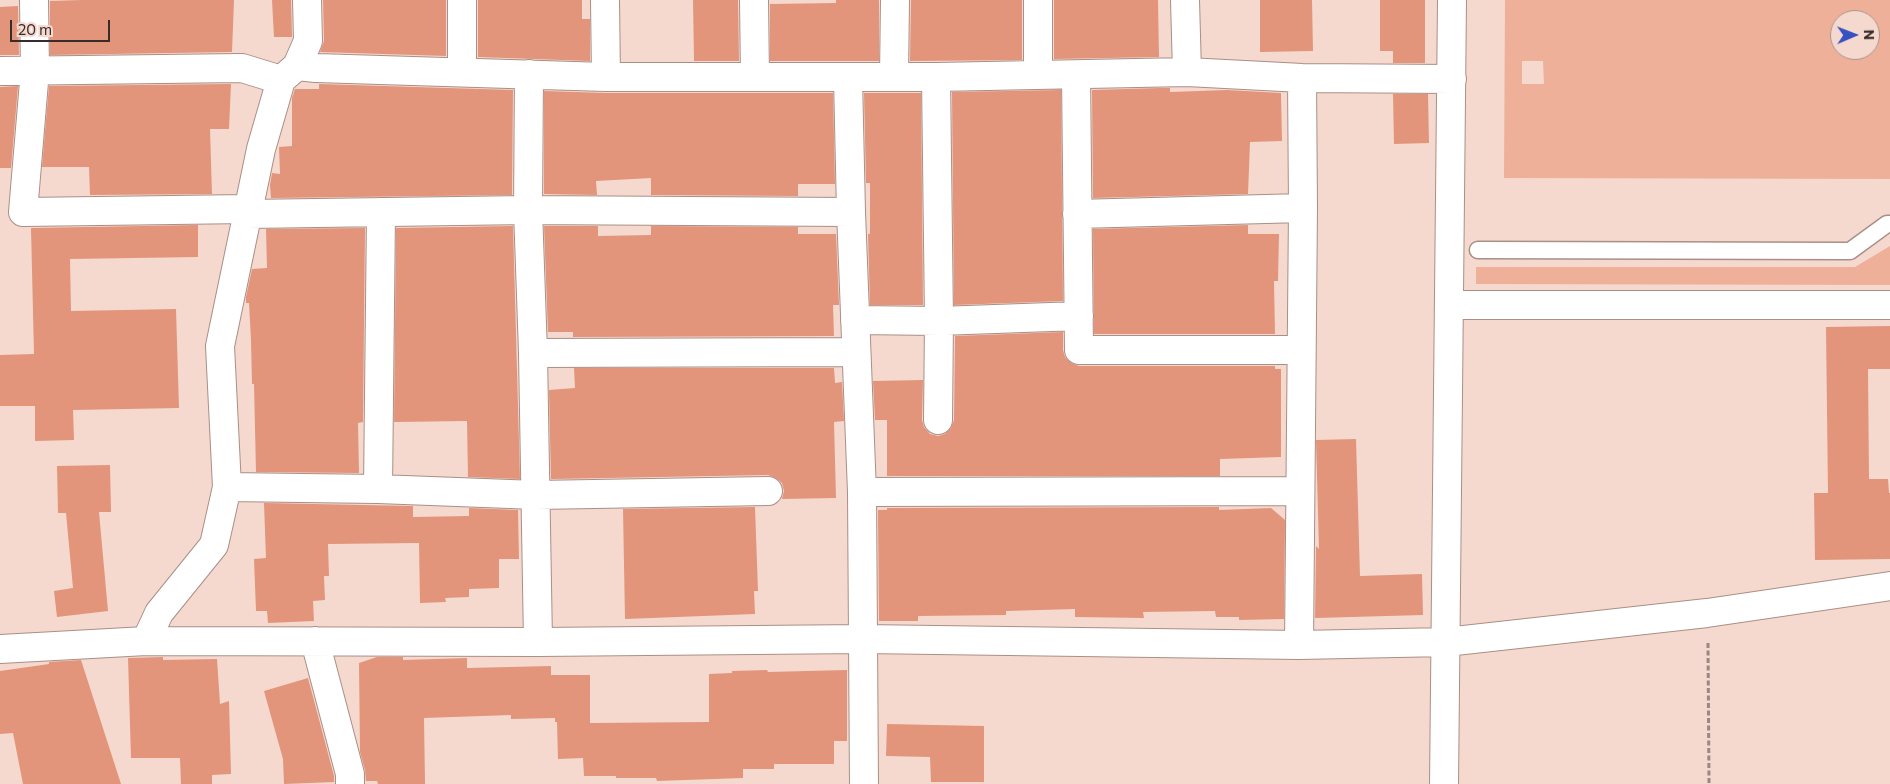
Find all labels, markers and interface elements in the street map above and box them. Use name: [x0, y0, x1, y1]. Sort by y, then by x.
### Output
scale bar: [12, 10, 112, 42]
north arrow: [1830, 10, 1880, 60]
text: 20 m: [18, 20, 52, 38]
text: N: [1861, 29, 1878, 40]

